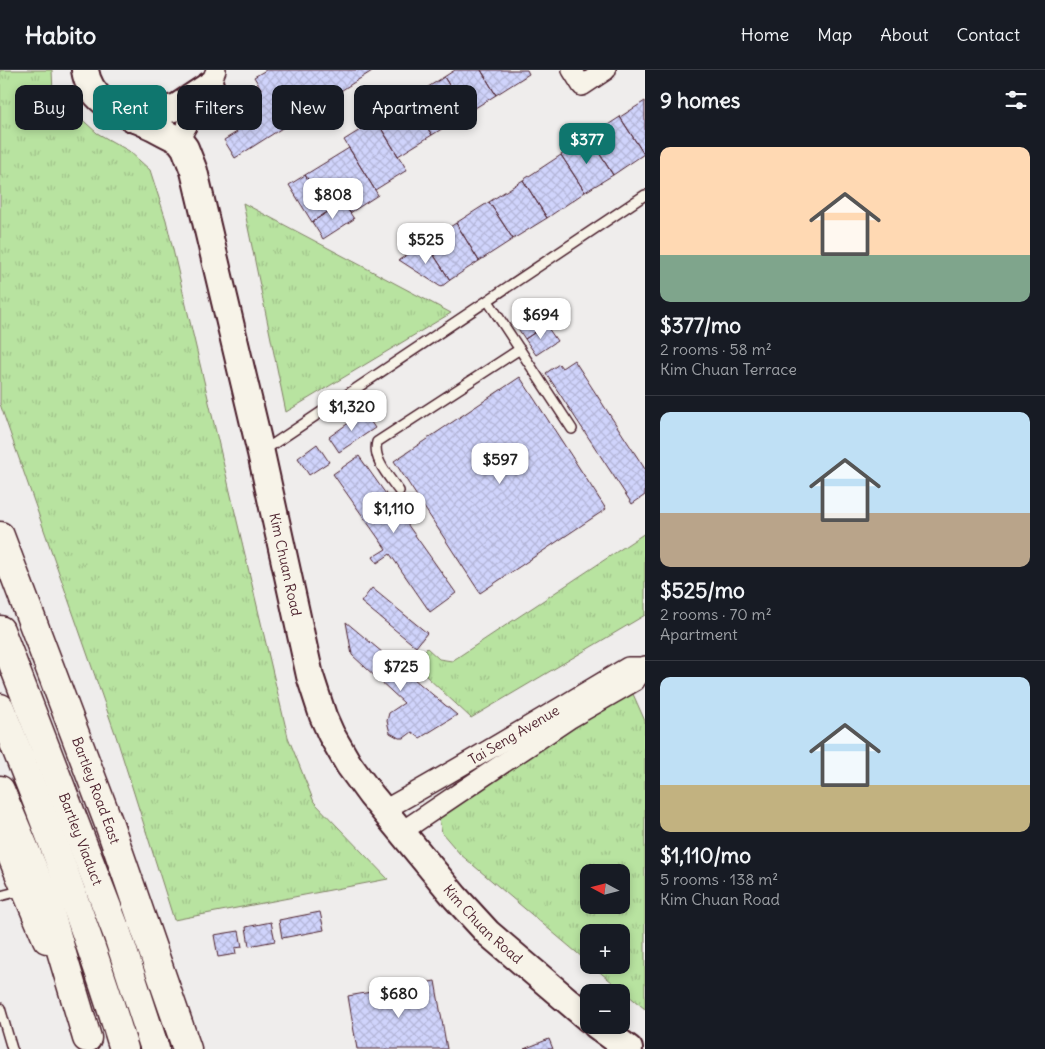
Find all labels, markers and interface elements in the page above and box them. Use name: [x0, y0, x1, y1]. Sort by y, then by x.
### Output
text: Habito: [25, 20, 96, 50]
text: Home: [741, 23, 789, 46]
text: Map: [817, 23, 852, 46]
text: About: [880, 23, 928, 46]
text: Contact: [956, 23, 1020, 46]
chip: Buy: [15, 85, 83, 130]
chip: Rent: [93, 85, 167, 130]
chip: Filters: [177, 85, 262, 130]
chip: New: [272, 85, 344, 130]
chip: Apartment: [354, 85, 477, 130]
icon: filters: [1002, 86, 1030, 114]
text: 9 homes: [660, 87, 740, 114]
pin: $377: [557, 122, 617, 165]
text: $377: [570, 129, 604, 149]
pin: $808: [303, 178, 363, 220]
icon: home: [800, 179, 890, 269]
text: $808: [314, 184, 352, 204]
pin: $525: [396, 222, 456, 265]
text: $525: [408, 229, 444, 249]
pin: $694: [511, 298, 571, 340]
text: $694: [523, 304, 559, 324]
text: $377/mo: [660, 312, 741, 339]
text: 2 rooms · 58 m²: [660, 339, 772, 359]
text: Kim Chuan Terrace: [660, 359, 797, 379]
pin: $1,320: [311, 390, 393, 432]
text: $1,320: [329, 396, 375, 416]
pin: $597: [470, 442, 530, 485]
icon: home: [800, 445, 890, 535]
text: $597: [482, 449, 518, 469]
pin: $1,110: [353, 492, 435, 534]
text: $1,110: [374, 498, 414, 518]
street label: Kim Chuan Road: [265, 511, 306, 618]
text: $525/mo: [660, 577, 745, 604]
text: 2 rooms · 70 m²: [660, 604, 772, 624]
text: Apartment: [660, 624, 738, 644]
pin: $725: [371, 650, 431, 692]
text: $725: [384, 656, 418, 676]
street label: Tai Seng Avenue: [465, 701, 563, 769]
icon: home: [800, 710, 890, 800]
street label: Bartley Road East: [68, 734, 124, 847]
street label: Bartley Viaduct: [55, 790, 107, 888]
text: $1,110/mo: [660, 842, 751, 869]
north arrow: [580, 864, 630, 914]
map controls: [580, 864, 630, 1034]
text: 5 rooms · 138 m²: [660, 869, 778, 889]
street label: Kim Chuan Road: [439, 881, 526, 967]
text: Kim Chuan Road: [660, 889, 780, 909]
button: +: [580, 924, 630, 974]
pin: $680: [369, 976, 429, 1019]
text: $680: [380, 983, 418, 1003]
button: −: [580, 984, 630, 1034]

